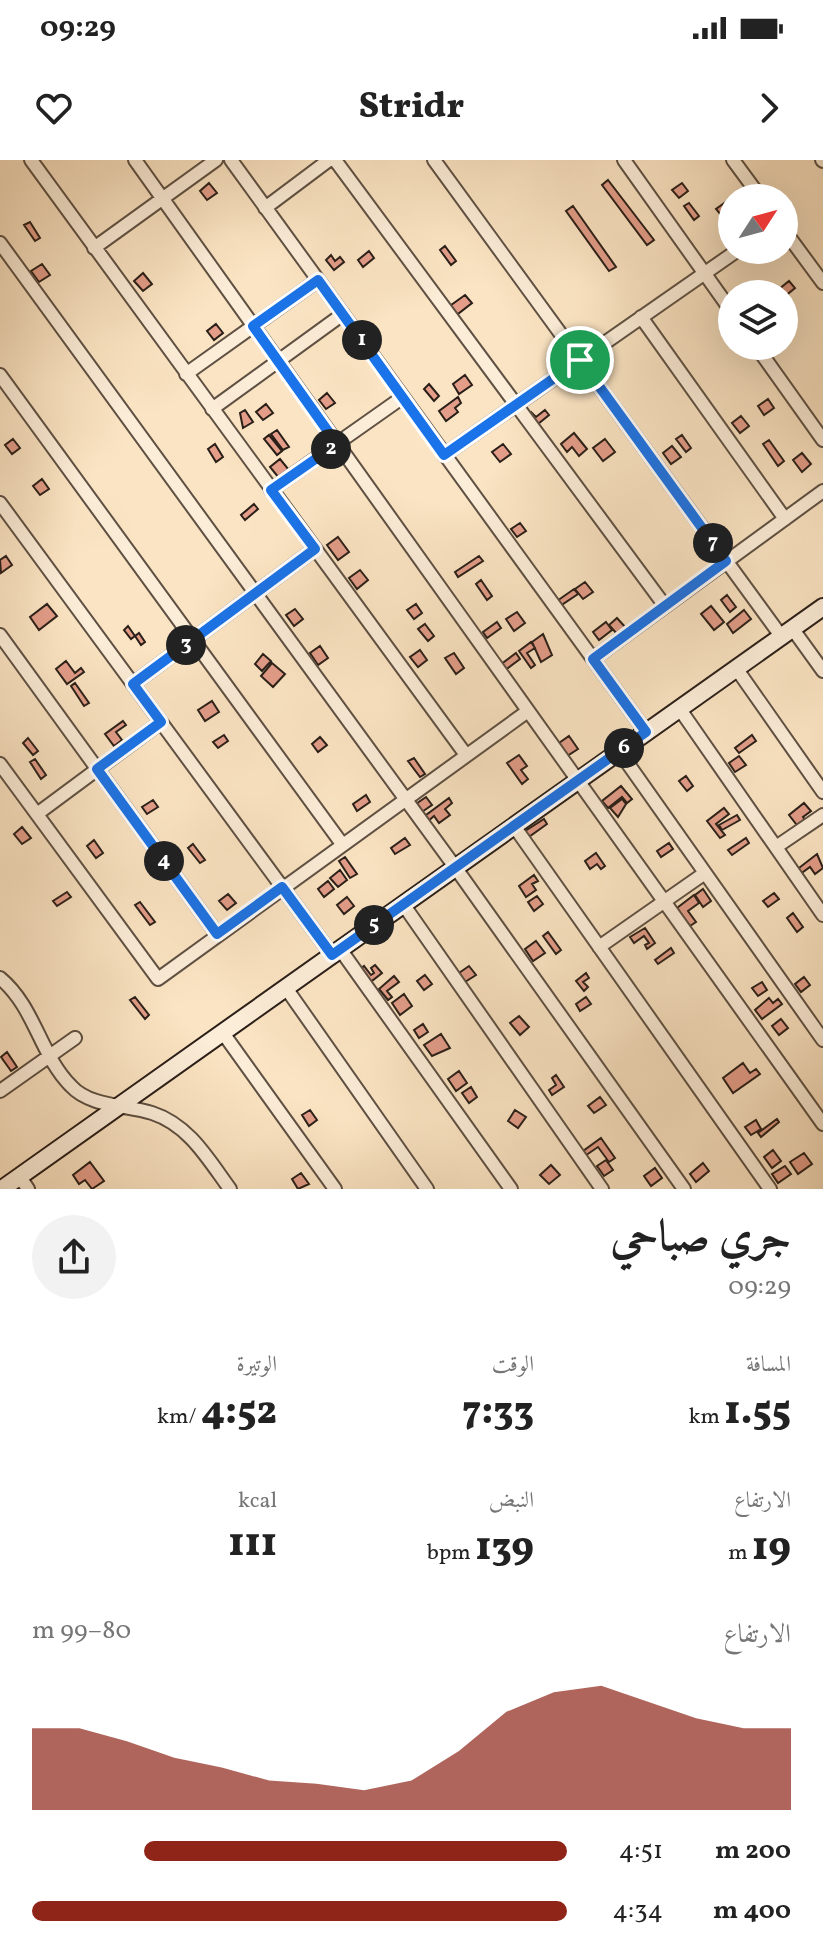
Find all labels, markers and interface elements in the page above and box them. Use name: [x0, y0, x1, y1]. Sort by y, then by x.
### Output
text: 09:29: [40, 7, 116, 49]
text: Stridr: [359, 83, 464, 133]
icon: heart: [32, 86, 76, 130]
icon: forward: [747, 86, 791, 130]
north arrow: [718, 184, 798, 264]
map controls: [718, 184, 798, 360]
button: layers: [718, 280, 798, 360]
pin: 1: [342, 320, 382, 360]
text: 1: [358, 324, 366, 355]
pin: [546, 326, 614, 394]
icon: arrive: [558, 338, 602, 382]
pin: 2: [311, 429, 351, 469]
text: 2: [325, 433, 337, 464]
pin: 7: [693, 523, 733, 563]
text: 7: [708, 527, 718, 558]
pin: 3: [166, 625, 206, 665]
text: 3: [180, 629, 192, 660]
pin: 6: [604, 728, 644, 768]
text: 6: [618, 732, 630, 763]
pin: 4: [144, 841, 184, 881]
text: 4: [157, 845, 171, 876]
pin: 5: [354, 905, 394, 945]
text: 5: [369, 909, 379, 940]
text: جري صباحي: [610, 1208, 791, 1269]
button: share: [32, 1215, 116, 1299]
text: 09:29: [728, 1269, 791, 1305]
text: الوتيرة: [236, 1350, 277, 1381]
text: الوقت: [492, 1350, 534, 1381]
text: المسافة: [746, 1350, 791, 1381]
text: 4:52: [201, 1385, 277, 1441]
text: 7:33: [462, 1385, 534, 1441]
text: 1.55: [724, 1385, 791, 1441]
text: /km: [157, 1402, 201, 1433]
text: km: [688, 1402, 724, 1433]
text: kcal: [238, 1486, 277, 1517]
text: النبض: [489, 1486, 534, 1517]
text: الارتفاع: [734, 1486, 791, 1517]
text: 111: [228, 1517, 277, 1573]
text: 139: [475, 1521, 534, 1577]
text: 19: [752, 1521, 791, 1577]
text: bpm: [427, 1538, 475, 1569]
text: m: [728, 1538, 752, 1569]
text: 80–99 m: [32, 1613, 131, 1649]
text: الارتفاع: [724, 1617, 791, 1653]
text: 4:51: [619, 1833, 663, 1869]
text: 200 m: [715, 1833, 791, 1869]
text: 4:34: [612, 1893, 663, 1929]
text: 400 m: [713, 1893, 791, 1929]

